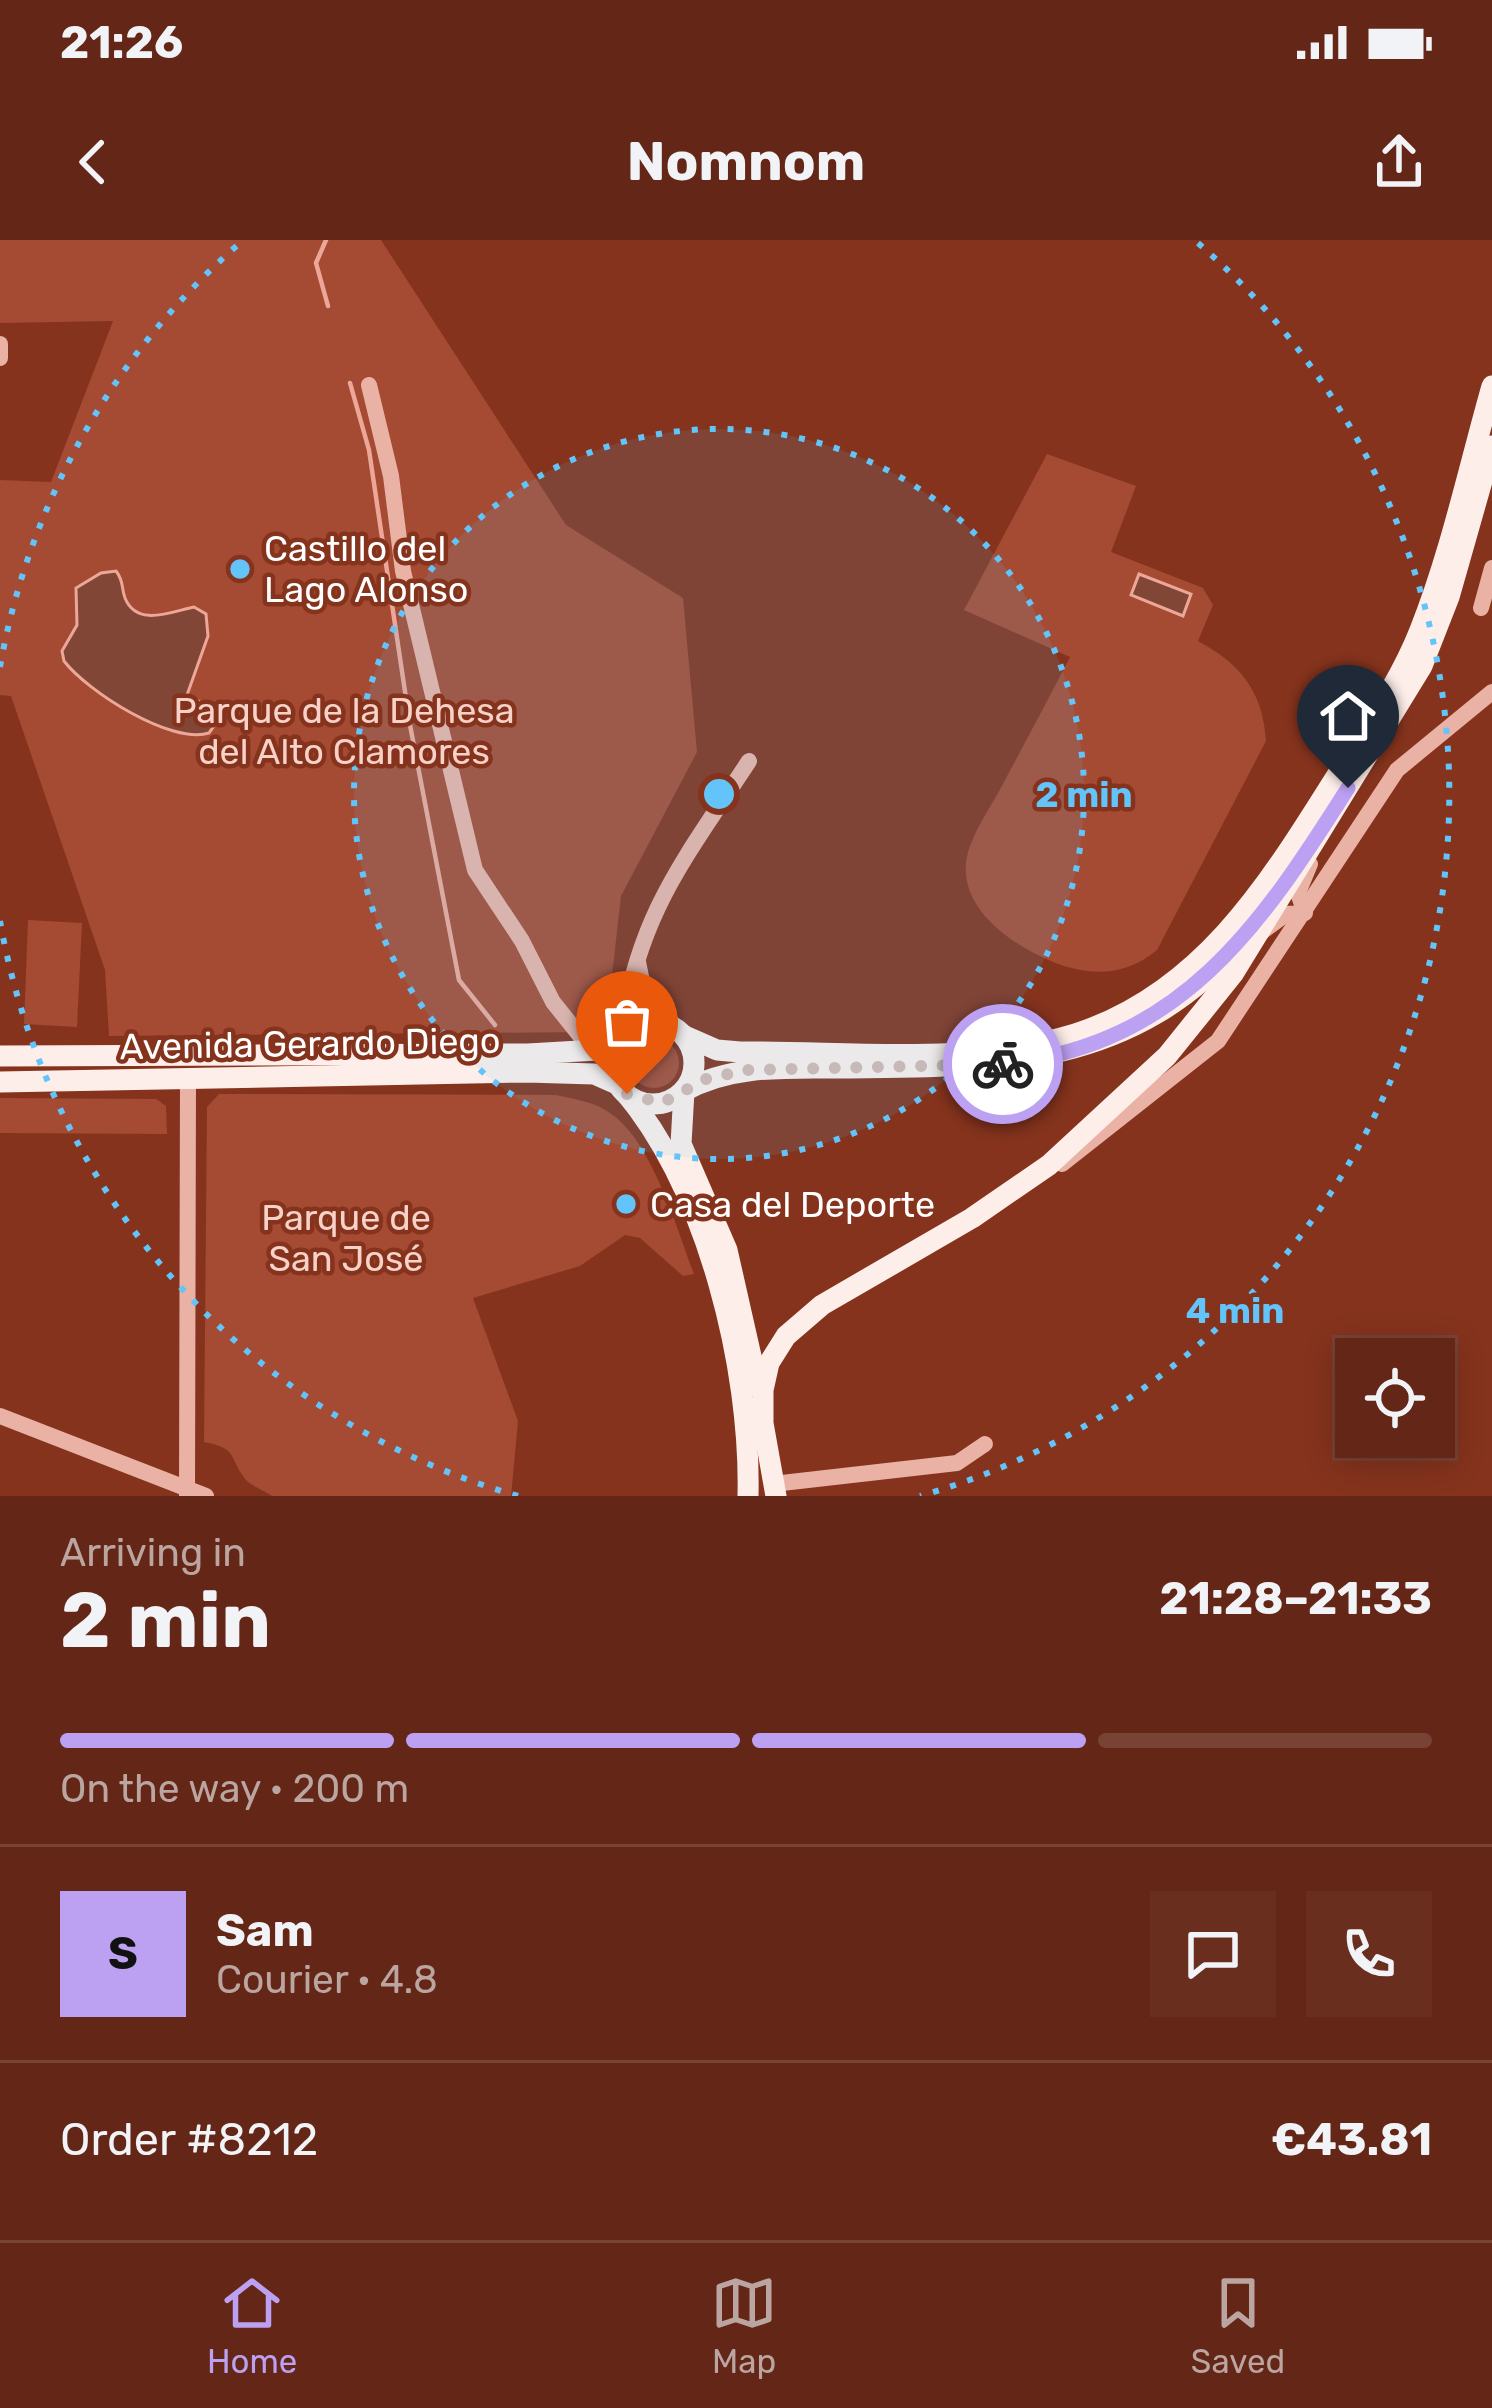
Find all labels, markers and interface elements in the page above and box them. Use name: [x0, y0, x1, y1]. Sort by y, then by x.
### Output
text: 21:26: [60, 16, 183, 69]
icon: back: [60, 129, 126, 195]
icon: share: [1366, 129, 1432, 195]
text: Nomnom: [627, 130, 865, 194]
place label: Castillo del Lago Alonso: [264, 527, 469, 611]
marker: Castillo del Lago Alonso: [227, 556, 253, 582]
pin: [1297, 665, 1399, 788]
icon: home: [1315, 683, 1381, 749]
park label: Parque de la Dehesa del Alto Clamores: [173, 689, 515, 773]
centre of rings: [698, 773, 740, 815]
text: 2 min: [1035, 773, 1133, 816]
pin: [576, 971, 678, 1094]
icon: bag: [594, 989, 660, 1055]
courier: [943, 1004, 1063, 1124]
street label: Avenida Gerardo Diego: [119, 1019, 501, 1068]
icon: bike: [970, 1031, 1036, 1097]
place label: Casa del Deporte: [650, 1183, 935, 1226]
marker: Casa del Deporte: [613, 1191, 639, 1217]
park label: Parque de San José: [261, 1196, 431, 1280]
text: 4 min: [1186, 1289, 1284, 1332]
map controls: [1335, 1338, 1455, 1458]
button: locate: [1335, 1338, 1455, 1458]
text: Arriving in: [60, 1530, 246, 1576]
text: 21:28–21:33: [1159, 1572, 1432, 1625]
text: 2 min: [60, 1574, 271, 1667]
text: On the way · 200 m: [60, 1766, 409, 1812]
button: chat: [1150, 1891, 1276, 2017]
button: phone: [1306, 1891, 1432, 2017]
text: Sam: [216, 1904, 314, 1957]
text: S: [108, 1927, 138, 1980]
text: Courier · 4.8: [216, 1957, 438, 2003]
text: Order #8212: [60, 2113, 318, 2166]
text: €43.81: [1271, 2113, 1432, 2166]
tab: Home: [207, 2270, 297, 2381]
tab: Map: [711, 2270, 777, 2381]
tab: Saved: [1191, 2270, 1285, 2381]

